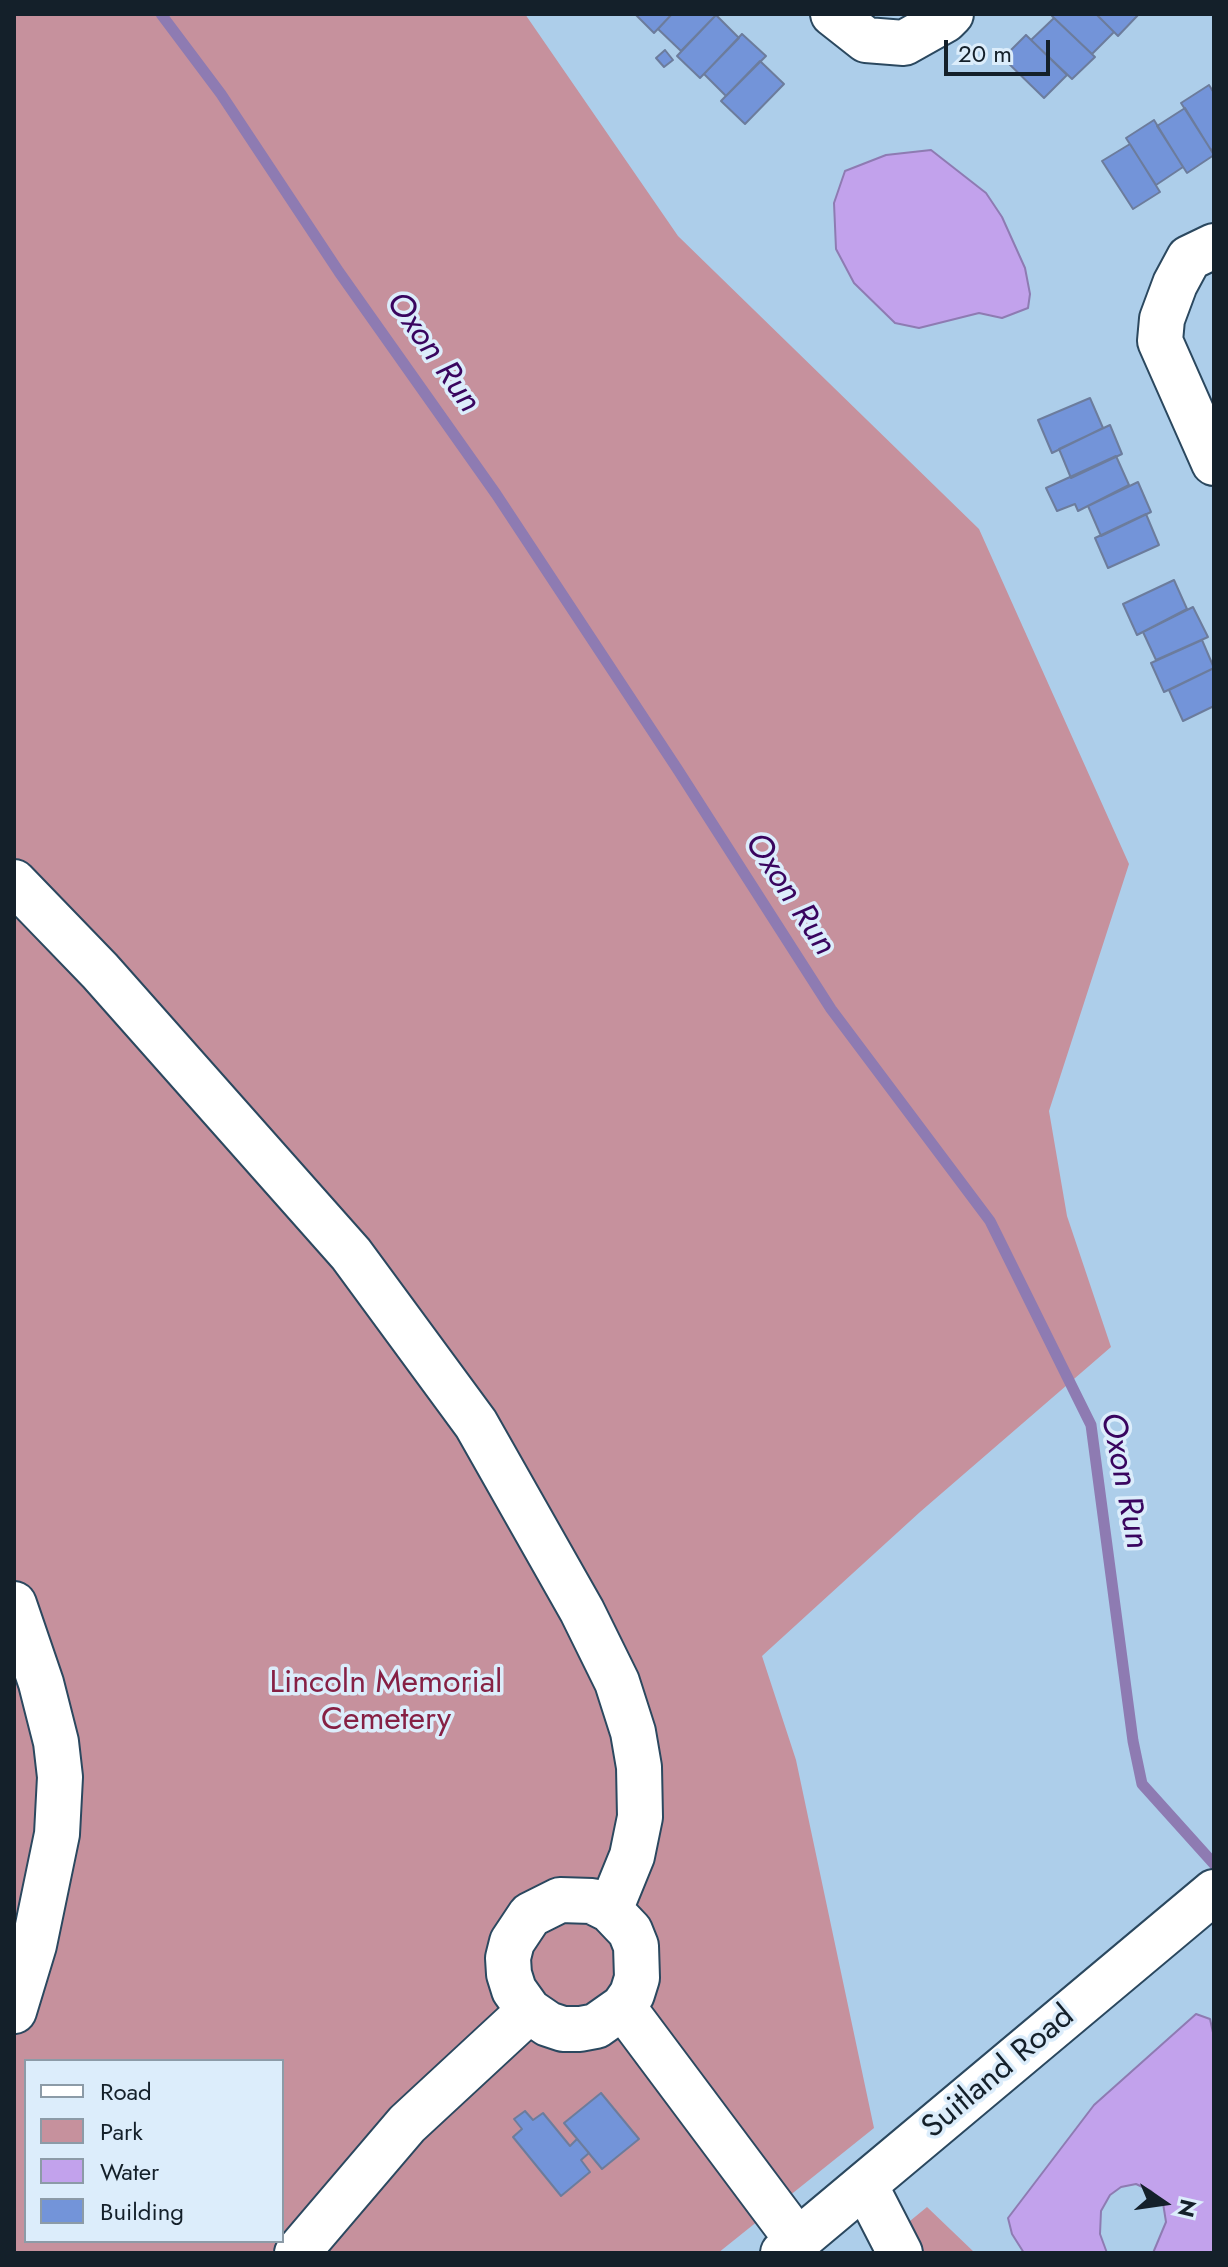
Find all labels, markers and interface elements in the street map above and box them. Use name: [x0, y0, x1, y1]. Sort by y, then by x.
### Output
scale bar: [948, 24, 1054, 74]
text: 20 m: [958, 36, 1012, 71]
water label: Oxon Run: [376, 285, 488, 421]
water label: Oxon Run: [734, 826, 844, 964]
water label: Oxon Run: [1090, 1409, 1156, 1553]
park label: Lincoln Memorial Cemetery: [270, 1665, 502, 1740]
street label: Suitland Road: [915, 1998, 1083, 2148]
legend: [24, 2059, 284, 2243]
text: Road: [100, 2074, 152, 2109]
text: Park: [100, 2114, 143, 2149]
text: Water: [100, 2154, 159, 2189]
north arrow: [1124, 2163, 1204, 2243]
text: Building: [100, 2194, 184, 2229]
text: N: [1170, 2196, 1205, 2221]

